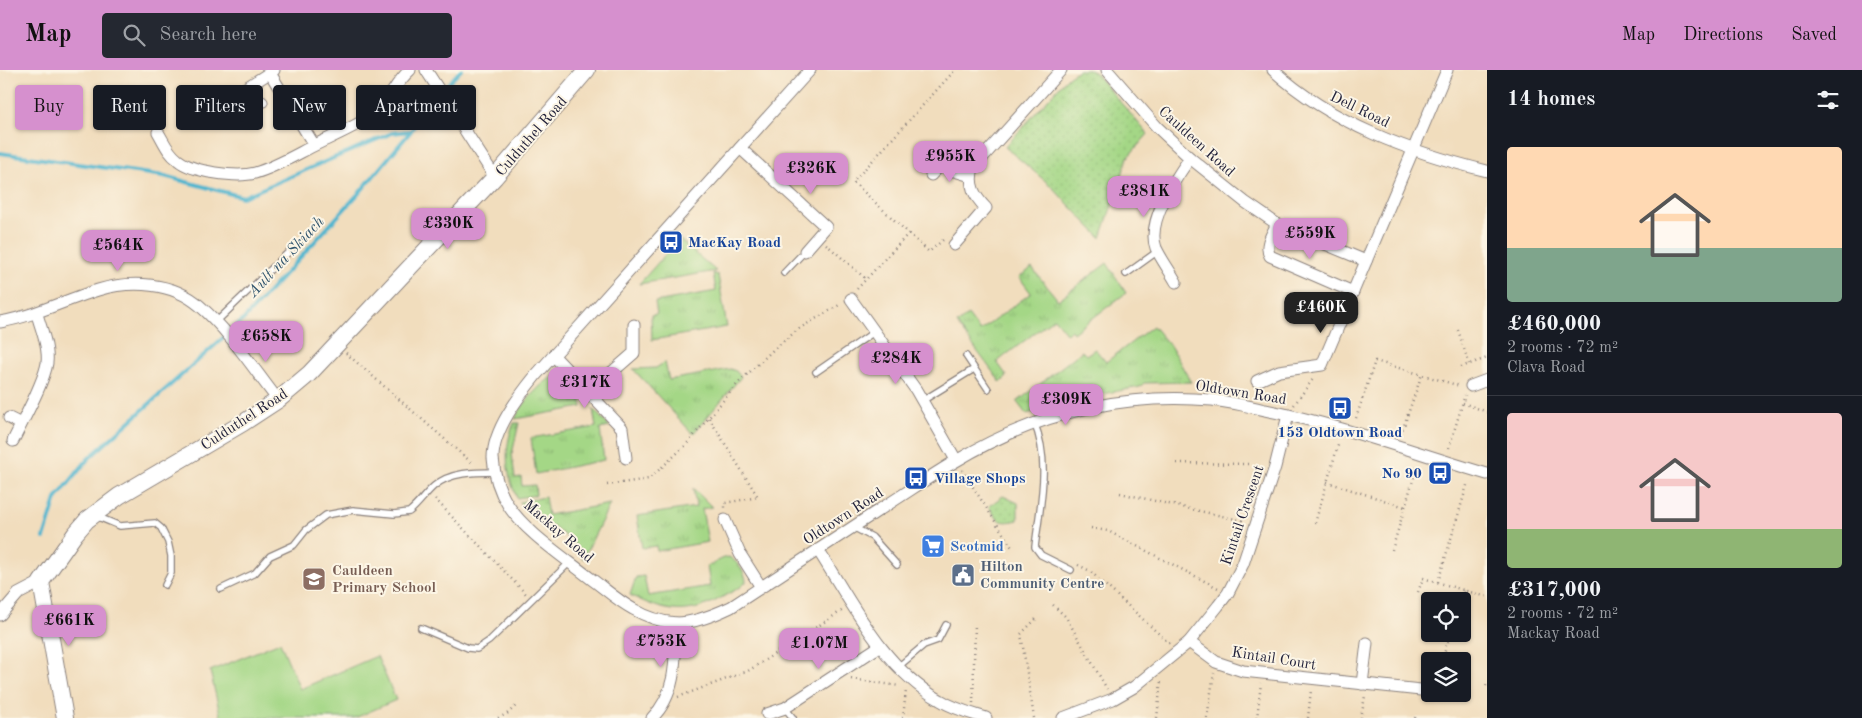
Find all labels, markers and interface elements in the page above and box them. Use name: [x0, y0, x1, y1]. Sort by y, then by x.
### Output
search box: [102, 13, 452, 58]
icon: search: [120, 21, 148, 49]
text: Map: [25, 23, 72, 47]
text: Search here: [160, 26, 257, 45]
text: Map: [1622, 26, 1655, 44]
text: Directions: [1683, 26, 1763, 44]
text: Saved: [1791, 26, 1837, 44]
chip: Buy: [15, 85, 83, 130]
chip: Rent: [93, 85, 166, 130]
chip: Filters: [176, 85, 263, 130]
chip: New: [273, 85, 346, 130]
chip: Apartment: [356, 85, 476, 130]
icon: filters: [1814, 86, 1842, 114]
text: 14 homes: [1507, 89, 1595, 110]
street label: Dell Road: [1327, 90, 1392, 131]
street label: Culduthel Road: [494, 94, 571, 180]
street label: Cauldeen Road: [1155, 104, 1237, 180]
pin: £955K: [915, 140, 985, 183]
text: £955K: [924, 149, 976, 165]
pin: £326K: [776, 152, 846, 195]
text: £326K: [785, 161, 837, 177]
pin: £381K: [1109, 176, 1179, 218]
icon: home: [1630, 180, 1720, 270]
text: £381K: [1118, 184, 1170, 200]
pin: £330K: [413, 208, 483, 250]
water label: Ault na Skiach: [244, 214, 328, 302]
text: £330K: [422, 216, 474, 232]
pin: £559K: [1275, 218, 1345, 260]
text: £559K: [1284, 226, 1336, 242]
bus stop icon: MacKay Road: [658, 229, 684, 255]
pin: £564K: [83, 230, 153, 272]
place label: MacKay Road: [688, 236, 781, 251]
text: £564K: [92, 238, 144, 254]
pin: £460K: [1286, 292, 1356, 334]
text: £460K: [1295, 300, 1347, 316]
text: £460,000: [1507, 314, 1601, 335]
pin: £658K: [231, 320, 301, 363]
text: £658K: [240, 329, 292, 345]
text: 2 rooms · 72 m²: [1507, 340, 1618, 356]
pin: £284K: [861, 342, 931, 385]
text: £284K: [870, 351, 922, 367]
text: Clava Road: [1507, 360, 1585, 376]
pin: £317K: [550, 366, 620, 409]
text: £317K: [559, 375, 611, 391]
street label: Oldtown Road: [1194, 379, 1288, 408]
pin: £309K: [1031, 384, 1101, 426]
street label: Culduthel Road: [199, 387, 291, 454]
text: £309K: [1040, 392, 1092, 408]
bus stop icon: 153 Oldtown Road: [1327, 395, 1353, 421]
place label: 153 Oldtown Road: [1278, 426, 1402, 441]
icon: home: [1630, 445, 1720, 535]
bus stop icon: No 90: [1427, 460, 1453, 486]
street label: Kintail Crescent: [1219, 463, 1268, 568]
bus stop icon: Village Shops: [903, 465, 929, 491]
place label: No 90: [1381, 467, 1422, 482]
place label: Village Shops: [934, 472, 1025, 487]
street label: Oldtown Road: [801, 486, 887, 549]
street label: Mackay Road: [520, 498, 596, 566]
supermarket icon: Scotmid: [920, 533, 946, 559]
place label: Scotmid: [950, 540, 1004, 555]
place label: Hilton Community Centre: [980, 560, 1104, 592]
public building icon: Hilton Community Centre: [950, 562, 976, 588]
place label: Cauldeen Primary School: [332, 564, 437, 596]
school or university icon: Cauldeen Primary School: [301, 566, 327, 592]
text: £317,000: [1507, 580, 1601, 601]
map controls: [1421, 592, 1471, 702]
button: locate: [1421, 592, 1471, 642]
pin: £661K: [34, 604, 104, 647]
text: 2 rooms · 72 m²: [1507, 606, 1618, 622]
text: £661K: [43, 613, 95, 629]
pin: £753K: [626, 626, 696, 668]
text: Mackay Road: [1507, 626, 1600, 642]
pin: £1.07M: [778, 628, 860, 670]
text: £753K: [635, 634, 687, 650]
text: £1.07M: [790, 636, 848, 652]
street label: Kintail Court: [1230, 645, 1317, 674]
button: layers: [1421, 652, 1471, 702]

